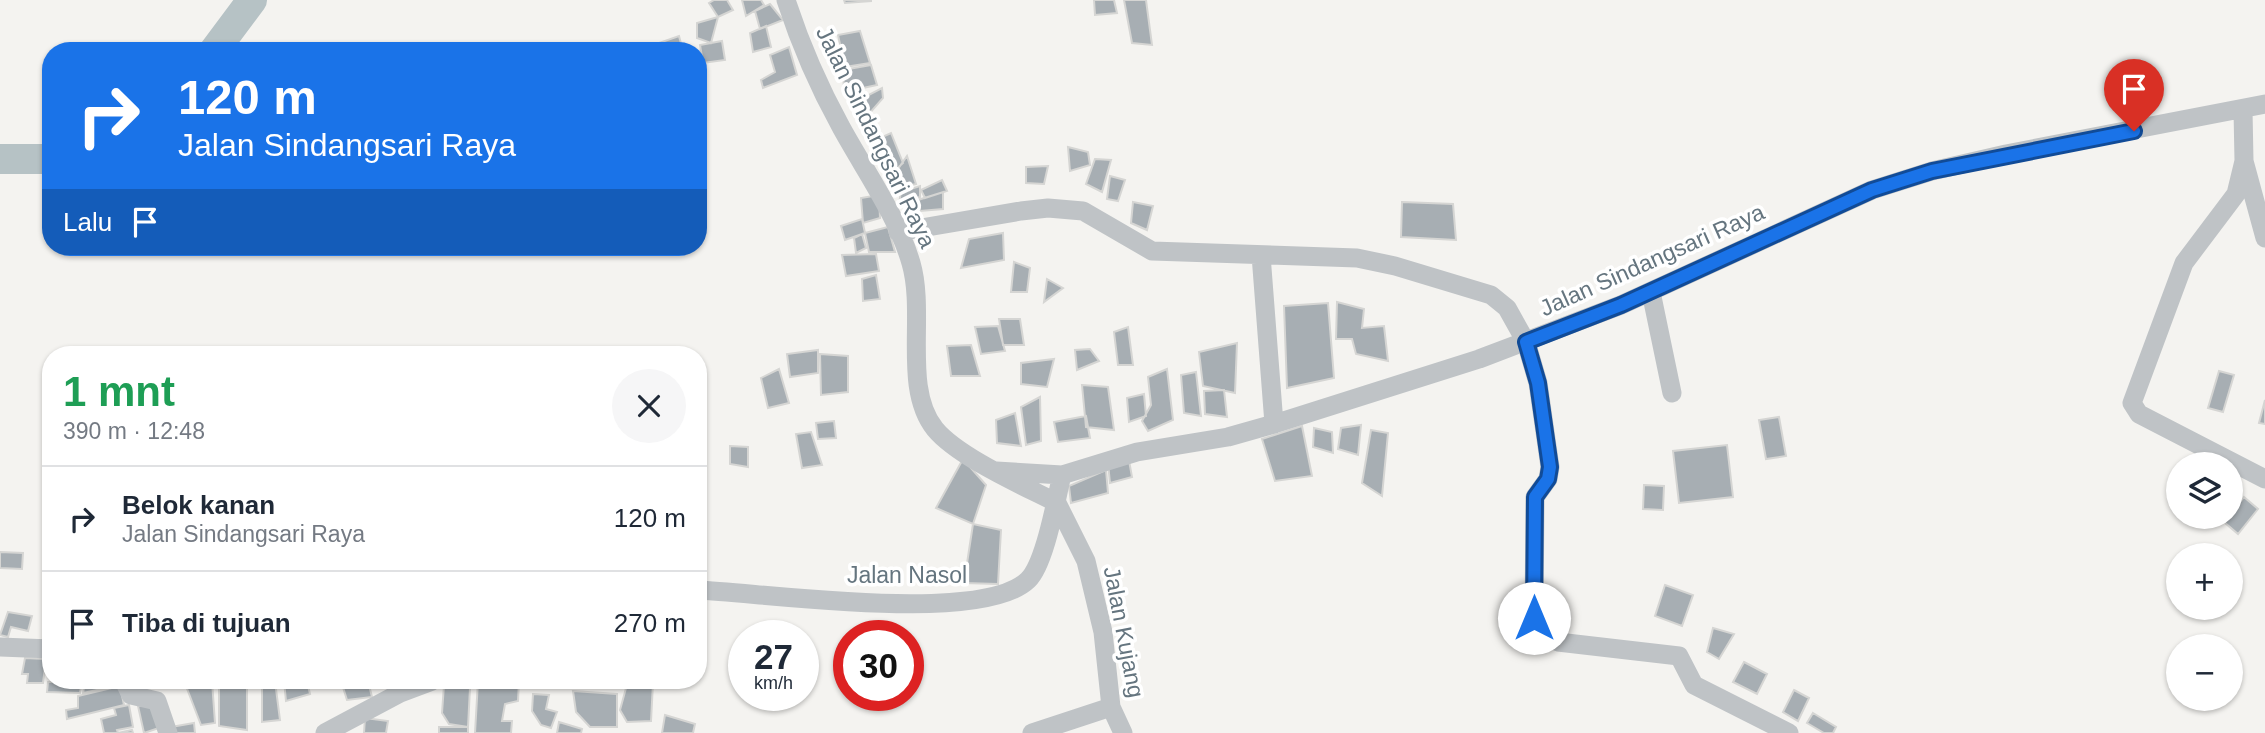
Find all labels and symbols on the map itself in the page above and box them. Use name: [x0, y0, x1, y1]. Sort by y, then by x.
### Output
street label: Jalan Sindangsari Raya: [811, 22, 941, 252]
pin: [2104, 59, 2164, 131]
street label: Jalan Sindangsari Raya: [1536, 199, 1768, 321]
street label: Jalan Nasol: [847, 562, 967, 588]
street label: Jalan Kujang: [1099, 564, 1149, 700]
position arrow: [1497, 581, 1571, 655]
speed limit sign: 30: [833, 620, 924, 711]

